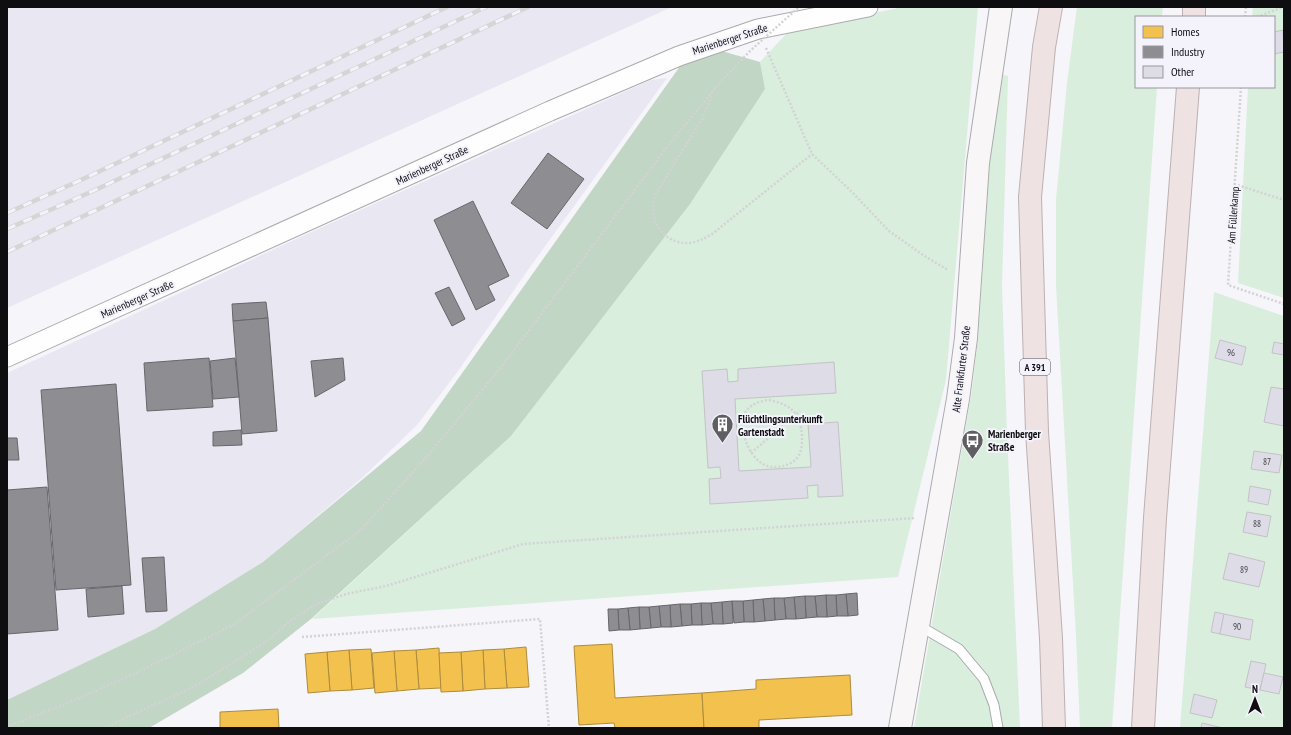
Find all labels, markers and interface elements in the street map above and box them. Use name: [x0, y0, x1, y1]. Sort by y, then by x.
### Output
legend: [1135, 16, 1275, 88]
street label: Marienberger Straße: [691, 20, 770, 58]
text: Homes: [1171, 24, 1199, 39]
text: Industry: [1171, 44, 1205, 59]
text: Other: [1171, 64, 1195, 79]
street label: Marienberger Straße: [394, 142, 471, 188]
street label: Am Füllerkamp: [1224, 186, 1242, 244]
street label: Marienberger Straße: [98, 277, 176, 321]
street label: Alte Frankfurter Straße: [949, 324, 973, 413]
house number: 96: [1227, 347, 1235, 358]
road number: A 391: [1020, 359, 1050, 375]
building icon: Flüchtlingsunterkunft Gartenstadt: [709, 412, 735, 445]
place label: Flüchtlingsunterkunft Gartenstadt: [738, 412, 823, 439]
bus stop icon: Marienberger Straße: [959, 427, 985, 460]
place label: Marienberger Straße: [988, 427, 1042, 454]
house number: 87: [1263, 456, 1271, 467]
house number: 88: [1253, 518, 1261, 529]
house number: 89: [1240, 564, 1248, 575]
house number: 90: [1233, 621, 1241, 632]
north arrow: [1235, 679, 1275, 719]
text: N: [1252, 682, 1258, 696]

